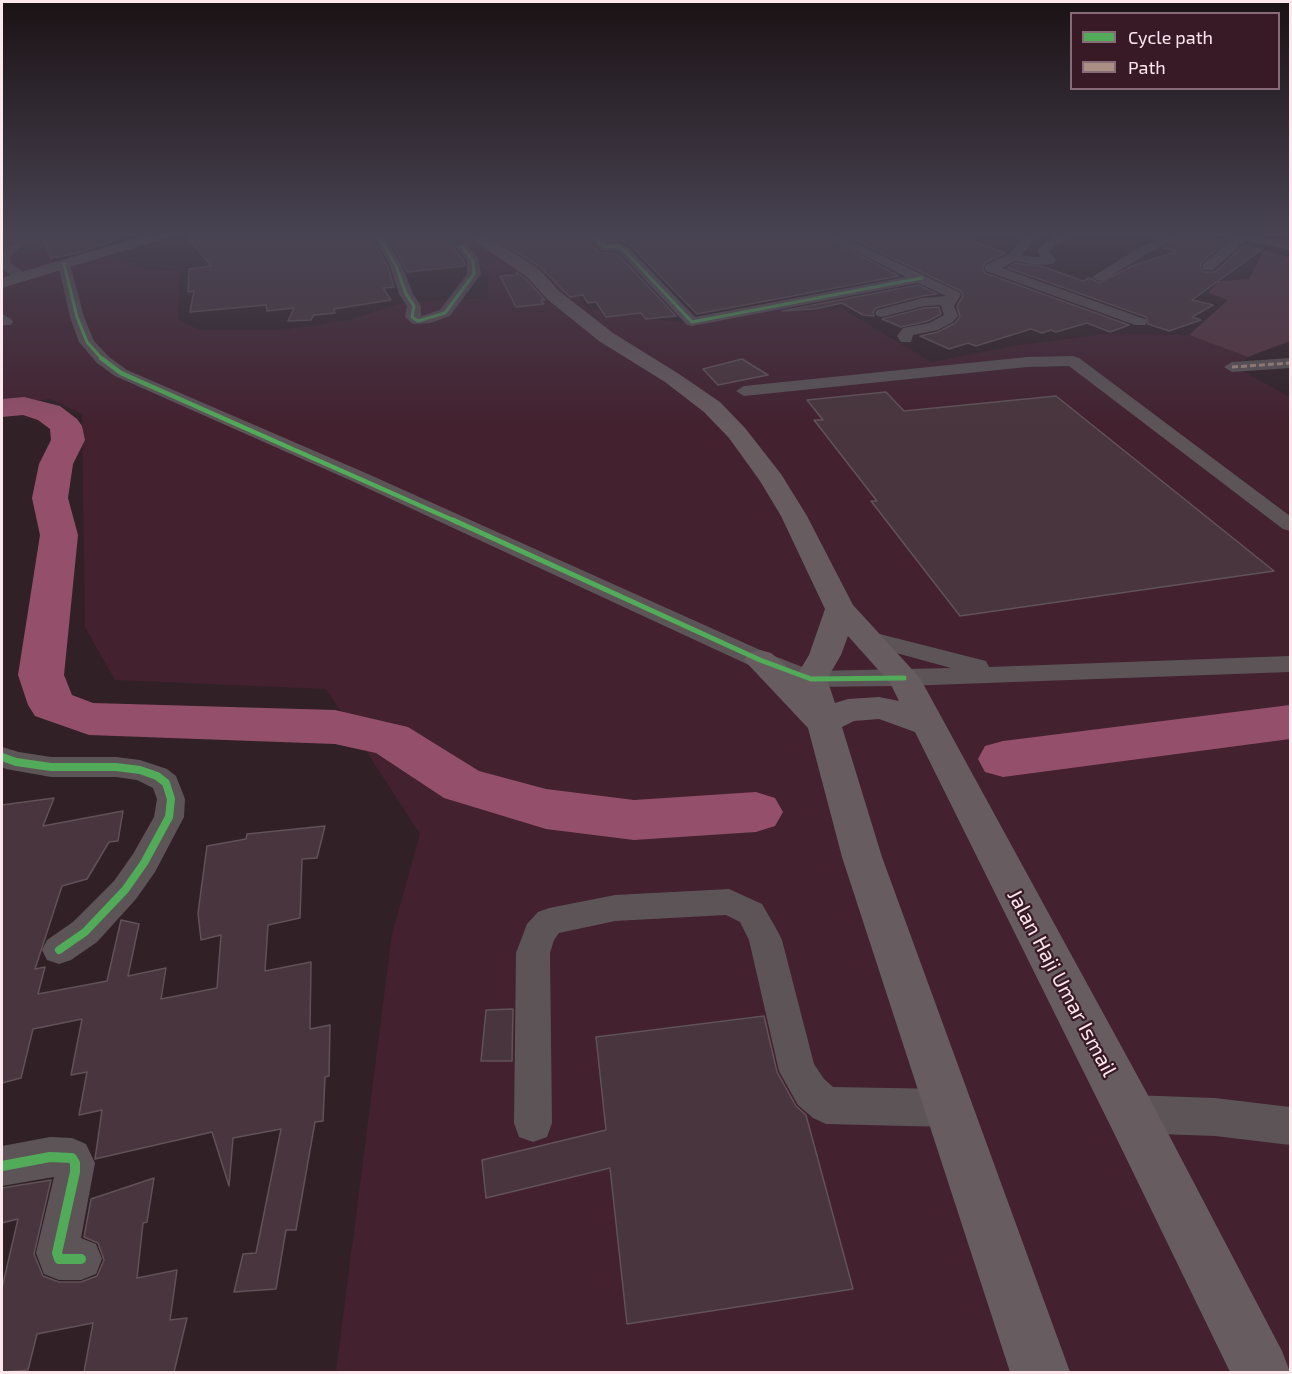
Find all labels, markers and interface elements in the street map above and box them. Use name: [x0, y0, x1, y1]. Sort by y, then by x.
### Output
legend: [1070, 12, 1280, 90]
text: Cycle path: [1128, 26, 1213, 48]
text: Path: [1128, 56, 1166, 78]
street label: Jalan Haji Umar Ismail: [1002, 885, 1122, 1081]

